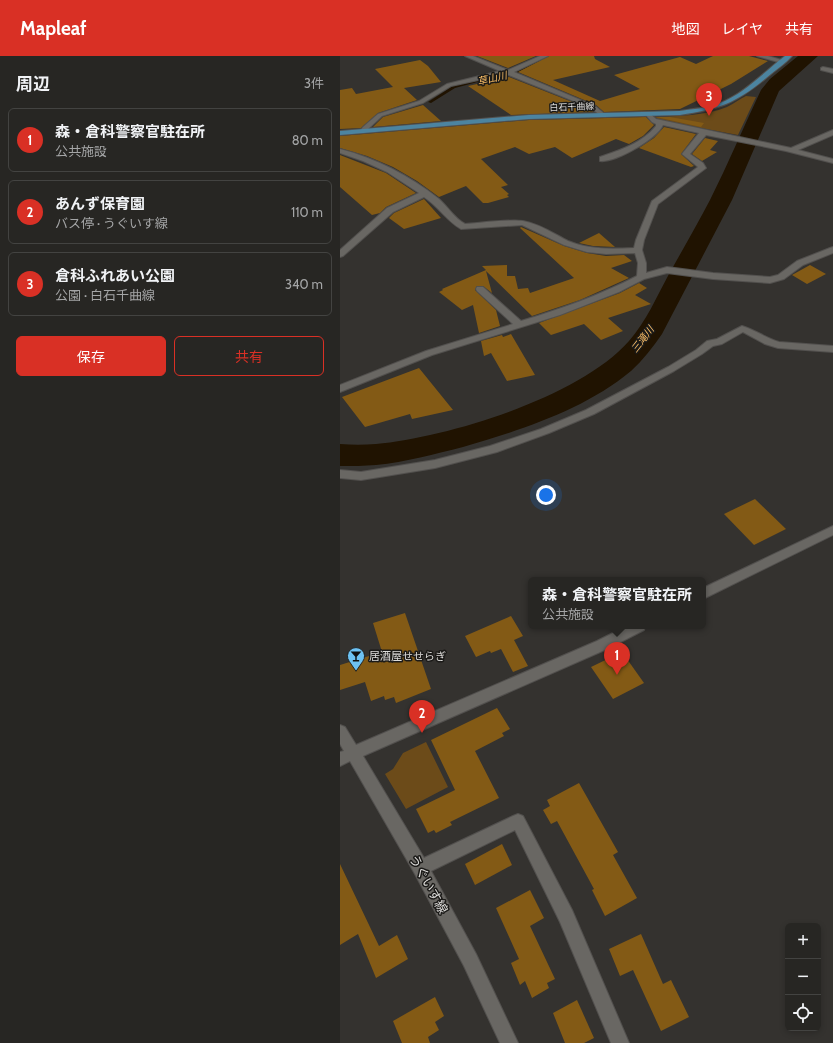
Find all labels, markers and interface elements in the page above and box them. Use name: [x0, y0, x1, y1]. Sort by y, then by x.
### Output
text: Mapleaf: [20, 17, 87, 40]
text: 地図: [671, 20, 699, 38]
text: レイヤ: [721, 20, 763, 38]
text: 共有: [785, 20, 813, 38]
water label: 草山川: [476, 69, 509, 88]
text: 周辺: [16, 74, 50, 94]
text: 3件: [304, 75, 324, 91]
pin: 3: [696, 83, 722, 116]
street label: 白石千曲線: [549, 100, 596, 113]
text: 森・倉科警察官駐在所: [55, 123, 205, 141]
text: 1: [28, 132, 32, 148]
text: 80 m: [292, 132, 323, 148]
text: 公共施設: [55, 143, 107, 159]
text: あんず保育園: [55, 195, 145, 213]
text: 2: [27, 204, 33, 220]
text: 110 m: [291, 204, 323, 220]
text: バス停 · うぐいす線: [55, 215, 168, 231]
text: 倉科ふれあい公園: [55, 267, 175, 285]
text: 3: [26, 276, 34, 292]
text: 340 m: [285, 276, 323, 292]
text: 公園 · 白石千曲線: [55, 287, 155, 303]
water label: 三滝川: [628, 323, 657, 355]
button: 保存: [16, 336, 166, 376]
button: 共有: [174, 336, 324, 376]
your location: [536, 485, 556, 505]
popup: [528, 577, 706, 629]
text: 森・倉科警察官駐在所: [542, 586, 692, 604]
text: 公共施設: [542, 606, 594, 622]
pin: 1: [604, 642, 630, 675]
bar icon: 居酒屋せせらぎ: [346, 646, 366, 671]
place label: 居酒屋せせらぎ: [369, 649, 446, 663]
pin: 2: [409, 700, 435, 733]
street label: うぐいす線: [406, 852, 452, 916]
map controls: [785, 923, 821, 1031]
button: +: [785, 923, 821, 959]
button: −: [785, 959, 821, 995]
button: locate: [785, 995, 821, 1031]

